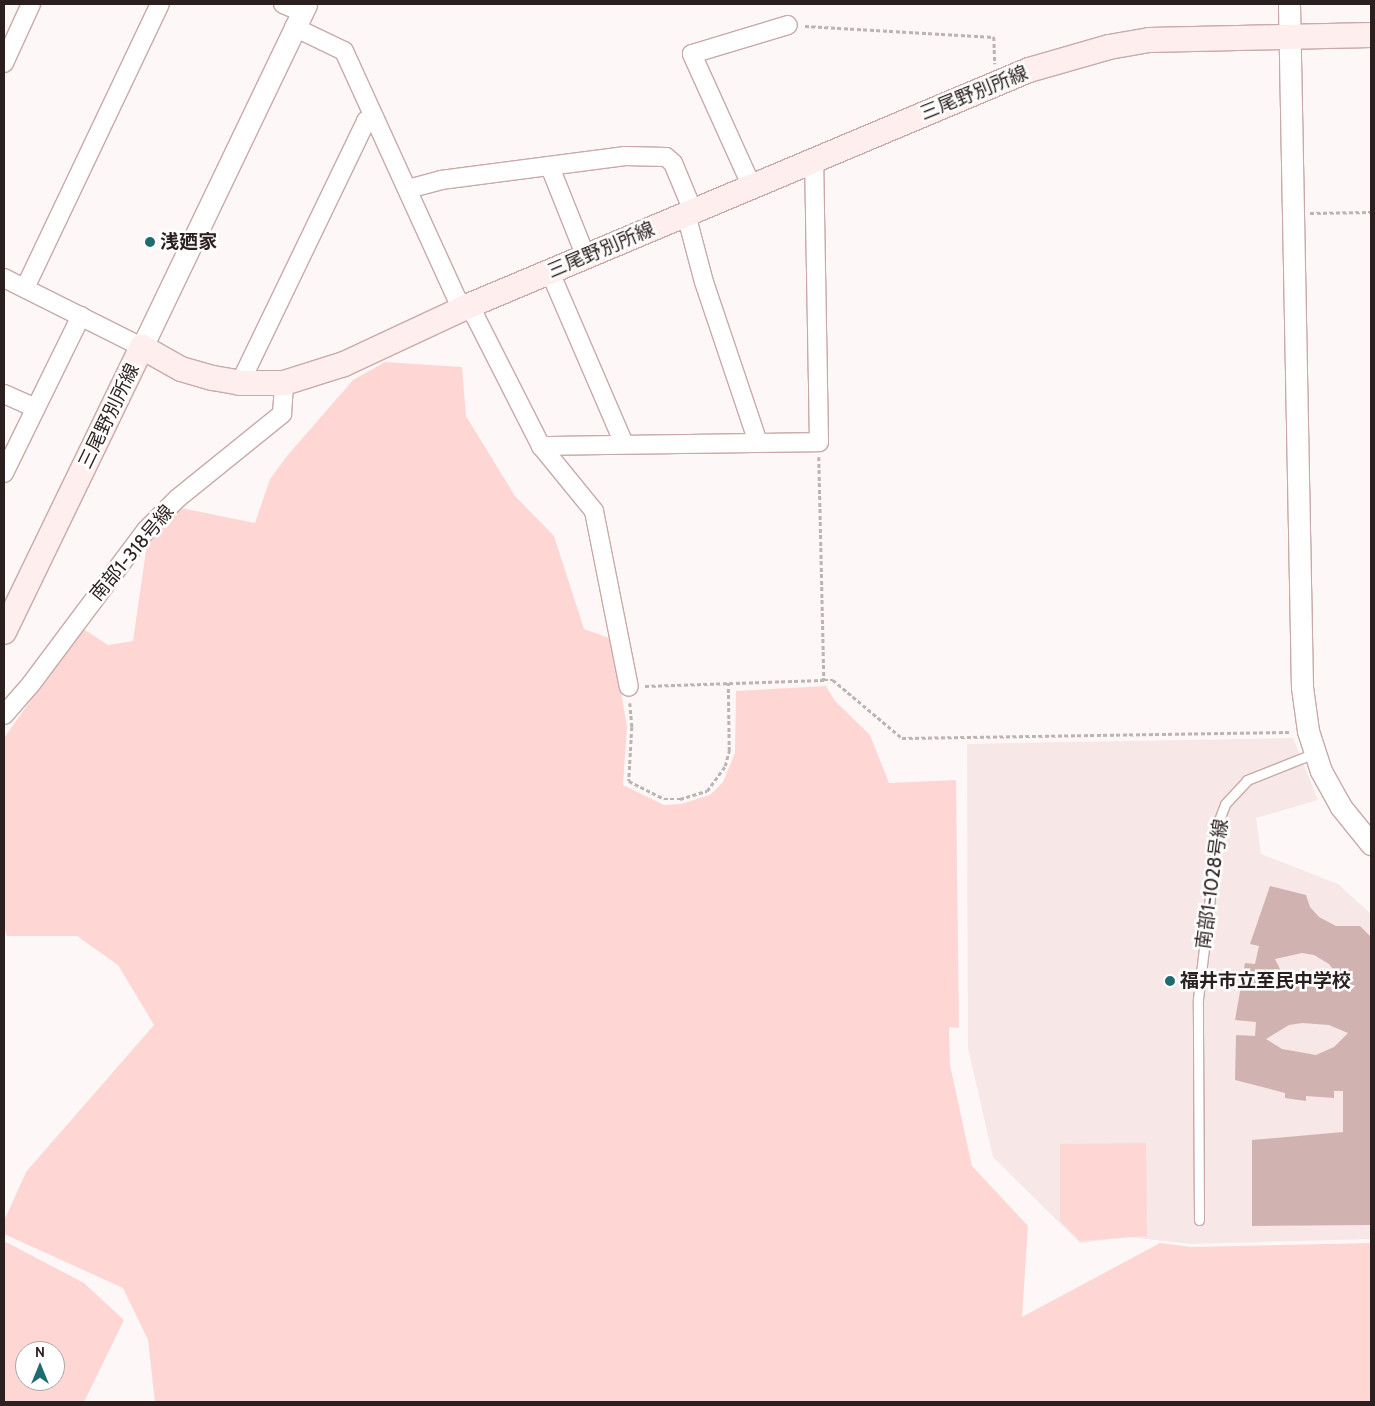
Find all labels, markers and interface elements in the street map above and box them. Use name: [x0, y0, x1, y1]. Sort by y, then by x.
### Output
street label: 三尾野別所線: [917, 61, 1031, 125]
street label: 三尾野別所線: [544, 217, 658, 283]
place label: 浅廼家: [160, 231, 217, 253]
marker: 浅廼家: [144, 236, 156, 248]
street label: 三尾野別所線: [74, 360, 144, 472]
street label: 南部1-318号線: [85, 500, 179, 606]
street label: 南部1-1028号線: [1192, 818, 1232, 950]
place label: 福井市立至民中学校: [1180, 970, 1351, 992]
marker: 福井市立至民中学校: [1164, 975, 1176, 987]
north arrow: [15, 1341, 65, 1391]
text: N: [35, 1343, 45, 1361]

